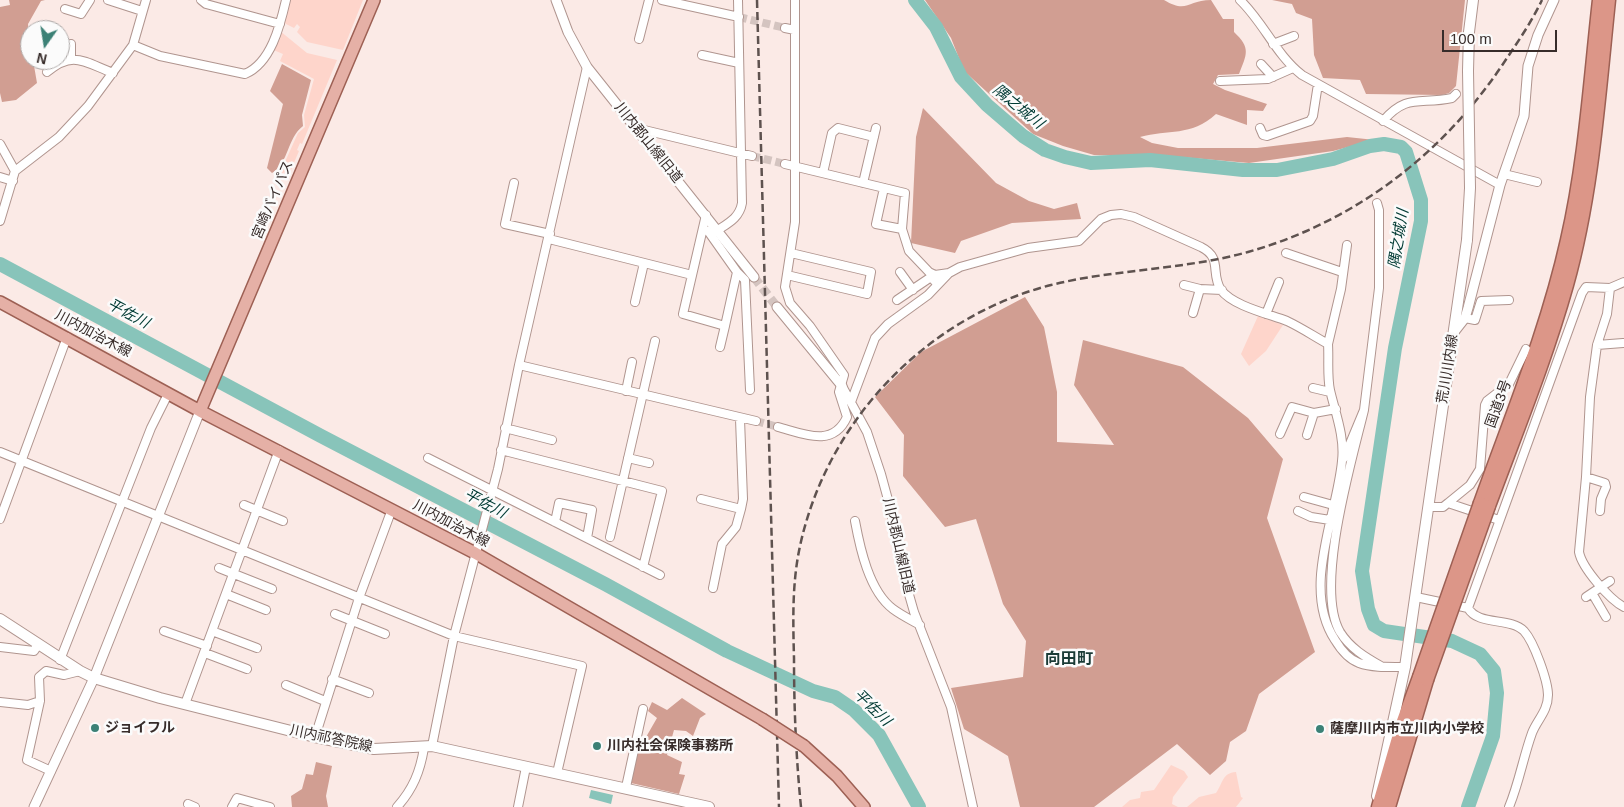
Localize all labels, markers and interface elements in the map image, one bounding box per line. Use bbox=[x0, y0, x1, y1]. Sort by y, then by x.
north arrow bbox=[20, 20, 70, 70]
scale bar bbox=[1444, 20, 1559, 52]
text: 100 m bbox=[1450, 30, 1492, 47]
text: N bbox=[35, 50, 49, 68]
water label: 隅之城川 bbox=[989, 81, 1047, 133]
street label: 川内郡山線旧道 bbox=[611, 100, 685, 186]
street label: 宮崎バイパス bbox=[249, 158, 297, 242]
water label: 隅之城川 bbox=[1385, 208, 1413, 270]
water label: 平佐川 bbox=[104, 295, 152, 333]
street label: 川内加治木線 bbox=[52, 307, 134, 361]
street label: 荒川川内線 bbox=[1434, 333, 1462, 405]
street label: 国道3号 bbox=[1483, 378, 1515, 430]
water label: 平佐川 bbox=[461, 485, 509, 523]
street label: 川内郡山線旧道 bbox=[879, 496, 917, 596]
street label: 川内加治木線 bbox=[410, 497, 492, 551]
district label: 向田町 bbox=[1045, 650, 1093, 670]
water label: 平佐川 bbox=[850, 686, 894, 730]
place label: ジョイフル bbox=[105, 720, 175, 736]
place label: 薩摩川内市立川内小学校 bbox=[1330, 721, 1484, 737]
marker: ジョイフル bbox=[89, 722, 101, 734]
street label: 川内祁答院線 bbox=[288, 722, 374, 756]
marker: 薩摩川内市立川内小学校 bbox=[1314, 723, 1326, 735]
place label: 川内社会保険事務所 bbox=[607, 738, 733, 754]
marker: 川内社会保険事務所 bbox=[591, 740, 603, 752]

